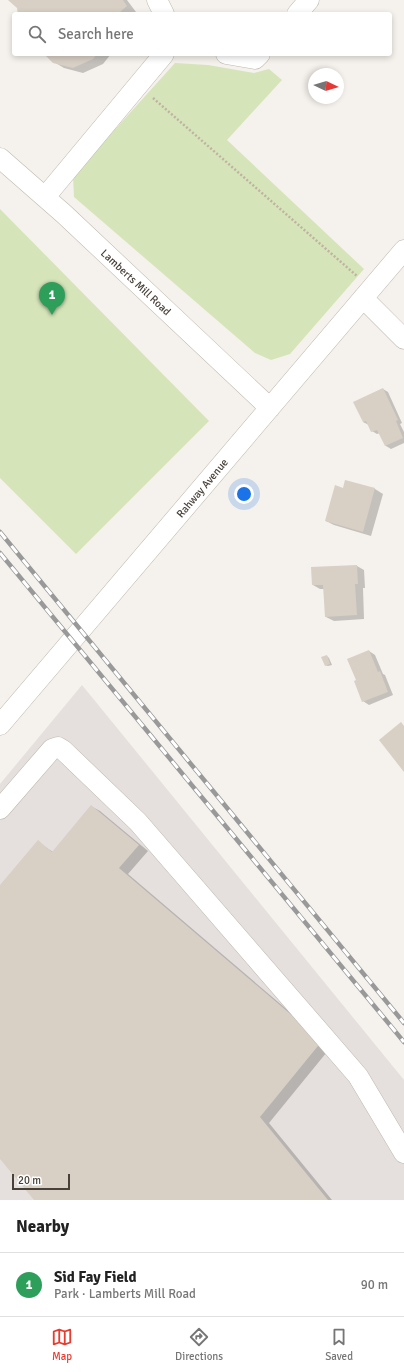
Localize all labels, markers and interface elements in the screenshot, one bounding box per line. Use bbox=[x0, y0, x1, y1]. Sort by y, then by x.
search box bbox=[12, 12, 392, 56]
icon: search bbox=[26, 23, 48, 45]
text: Search here bbox=[58, 25, 134, 43]
north arrow bbox=[308, 68, 344, 104]
street label: Lamberts Mill Road bbox=[98, 247, 173, 318]
pin: 1 bbox=[39, 282, 65, 315]
street label: Rahway Avenue bbox=[174, 456, 231, 521]
your location bbox=[234, 484, 254, 504]
scale bar bbox=[12, 1172, 70, 1191]
text: 20 m bbox=[18, 1174, 41, 1187]
text: Nearby bbox=[16, 1216, 69, 1237]
text: Sid Fay Field bbox=[54, 1268, 137, 1286]
text: 1 bbox=[25, 1277, 33, 1293]
text: 90 m bbox=[361, 1277, 388, 1293]
text: Park · Lamberts Mill Road bbox=[54, 1286, 196, 1302]
tab: Map bbox=[51, 1326, 73, 1363]
tab: Directions bbox=[175, 1326, 223, 1363]
tab: Saved bbox=[325, 1326, 353, 1363]

